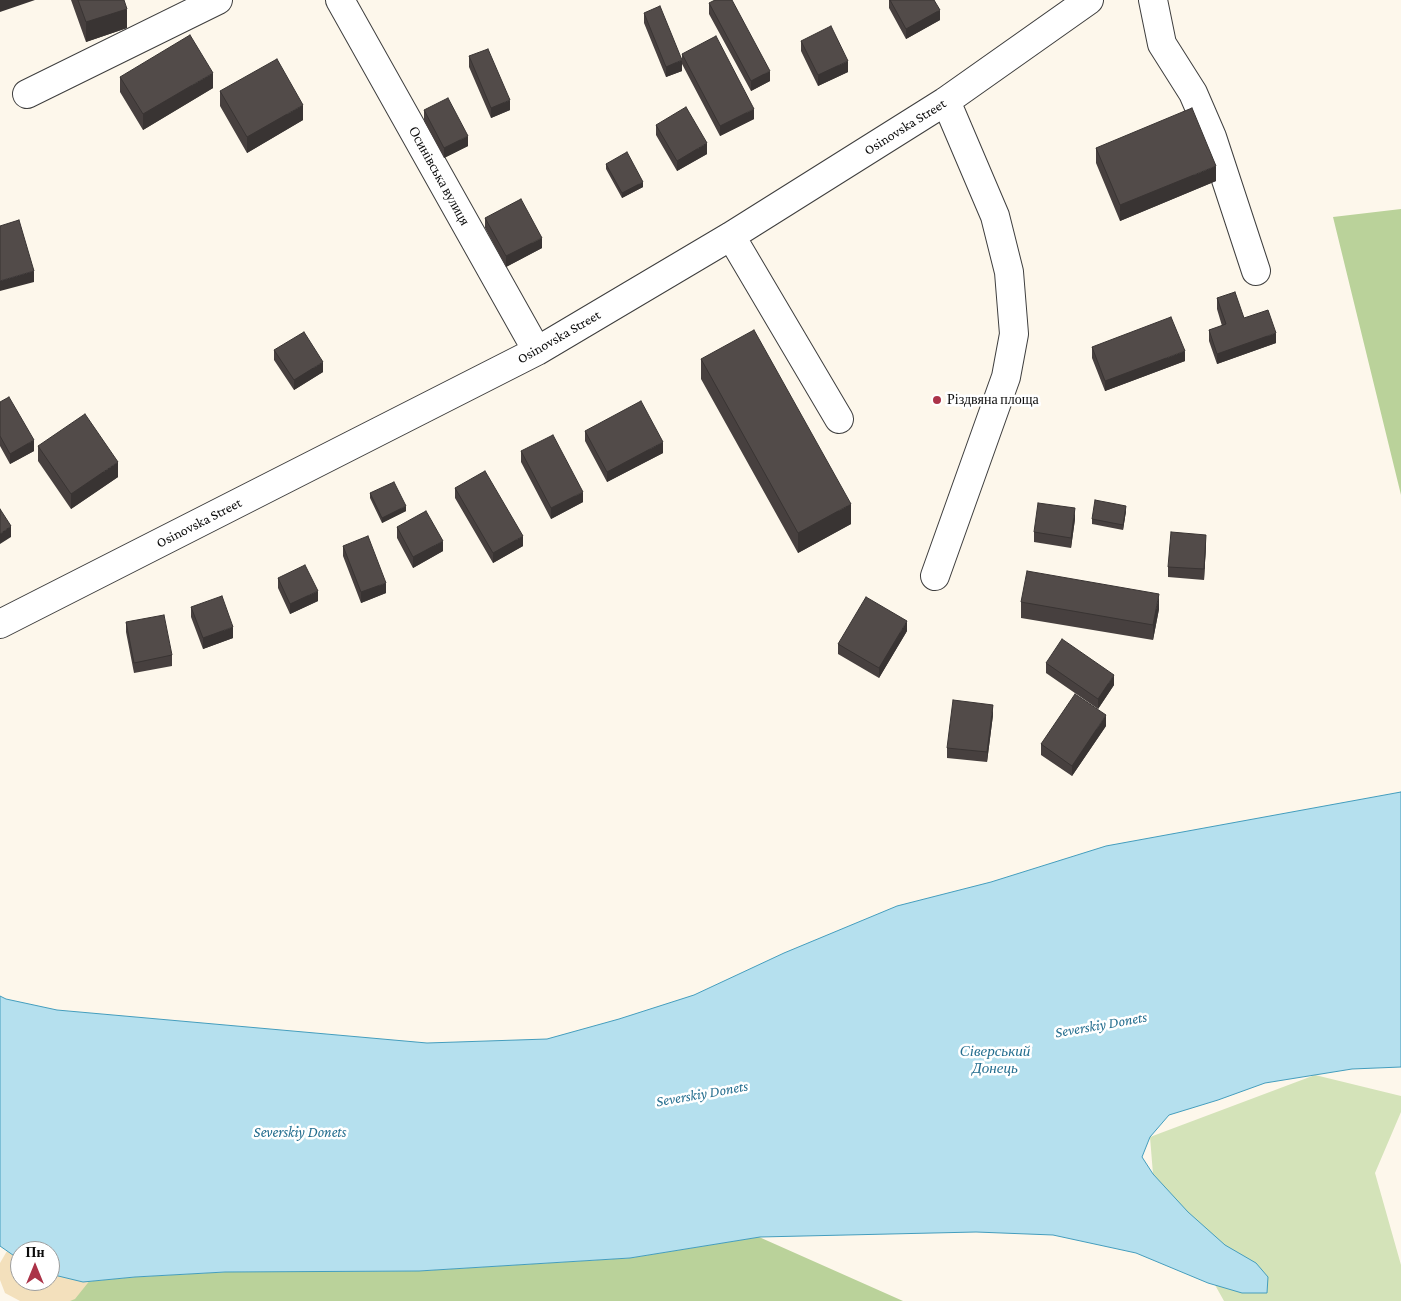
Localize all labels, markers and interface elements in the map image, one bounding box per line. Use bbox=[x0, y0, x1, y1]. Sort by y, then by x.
street label: Osinovska Street bbox=[861, 95, 949, 159]
street label: Осинівська вулиця bbox=[405, 124, 473, 228]
street label: Osinovska Street bbox=[514, 306, 604, 368]
place label: Різдвяна площа bbox=[947, 392, 1039, 408]
marker: Різдвяна площа bbox=[931, 394, 943, 406]
street label: Osinovska Street bbox=[154, 494, 244, 552]
water label: Severskiy Donets bbox=[1054, 1008, 1148, 1042]
water label: Сіверський Донець bbox=[960, 1042, 1030, 1077]
water label: Severskiy Donets bbox=[655, 1077, 749, 1111]
water label: Severskiy Donets bbox=[254, 1123, 346, 1141]
north arrow bbox=[10, 1241, 60, 1291]
text: Пн bbox=[26, 1244, 44, 1260]

